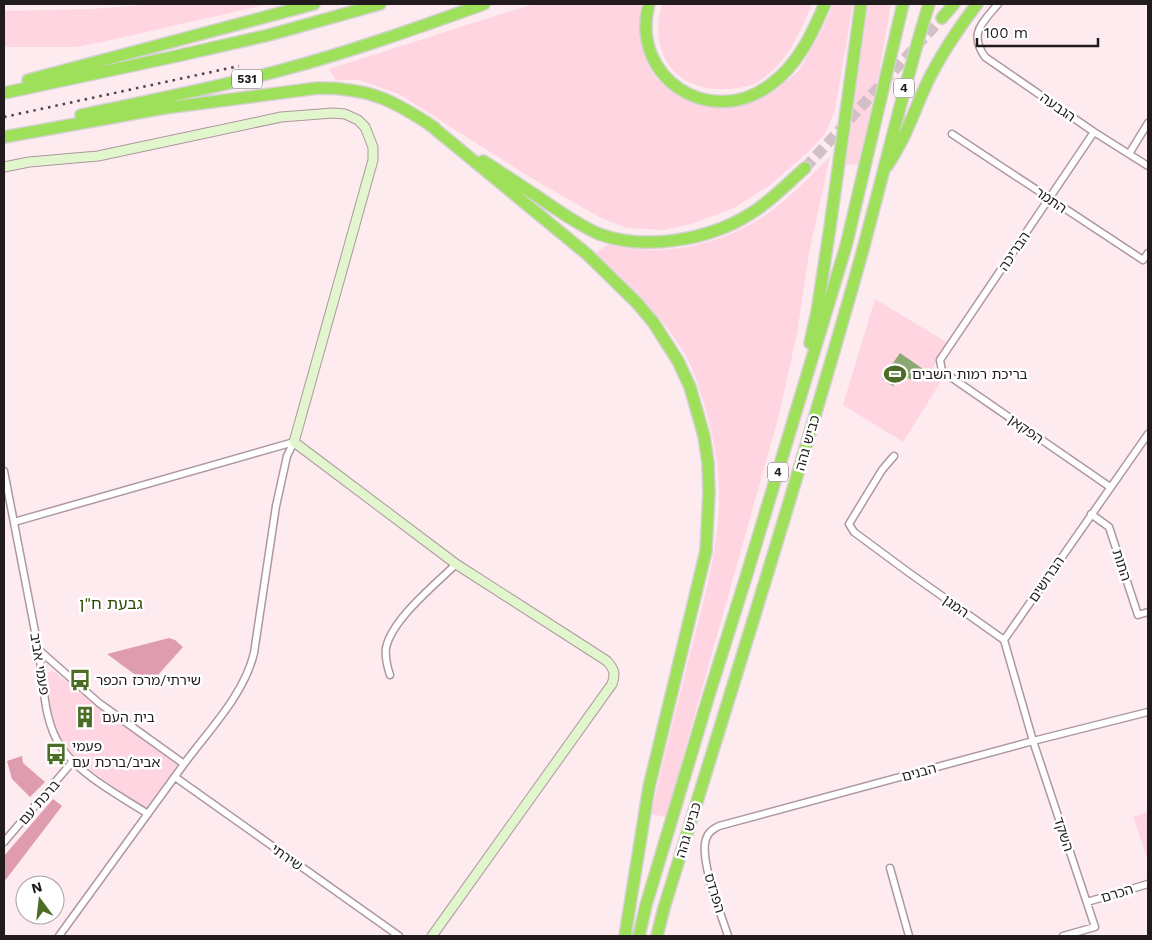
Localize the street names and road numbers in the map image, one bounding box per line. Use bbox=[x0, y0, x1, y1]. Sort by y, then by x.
road number: 531 bbox=[232, 70, 262, 88]
road number: 4 bbox=[894, 78, 914, 98]
street label: הגבעה bbox=[1037, 89, 1079, 125]
street label: התמר bbox=[1032, 184, 1070, 216]
street label: הבריכה bbox=[995, 228, 1033, 274]
street label: הפקאן bbox=[1005, 411, 1047, 447]
street label: כביש גהה bbox=[791, 413, 823, 473]
road number: 4 bbox=[768, 462, 788, 482]
street label: התות bbox=[1109, 547, 1135, 583]
street label: הברושים bbox=[1025, 553, 1067, 605]
street label: המגן bbox=[940, 591, 972, 621]
street label: פעמי אביב bbox=[27, 632, 53, 696]
street label: הבנים bbox=[900, 760, 938, 784]
street label: ברכת עם bbox=[15, 776, 63, 828]
street label: כביש גהה bbox=[672, 800, 704, 860]
street label: השקד bbox=[1051, 815, 1077, 853]
street label: שירתי bbox=[268, 841, 306, 873]
street label: הפרדס bbox=[701, 871, 729, 915]
street label: הכרם bbox=[1099, 881, 1135, 905]

